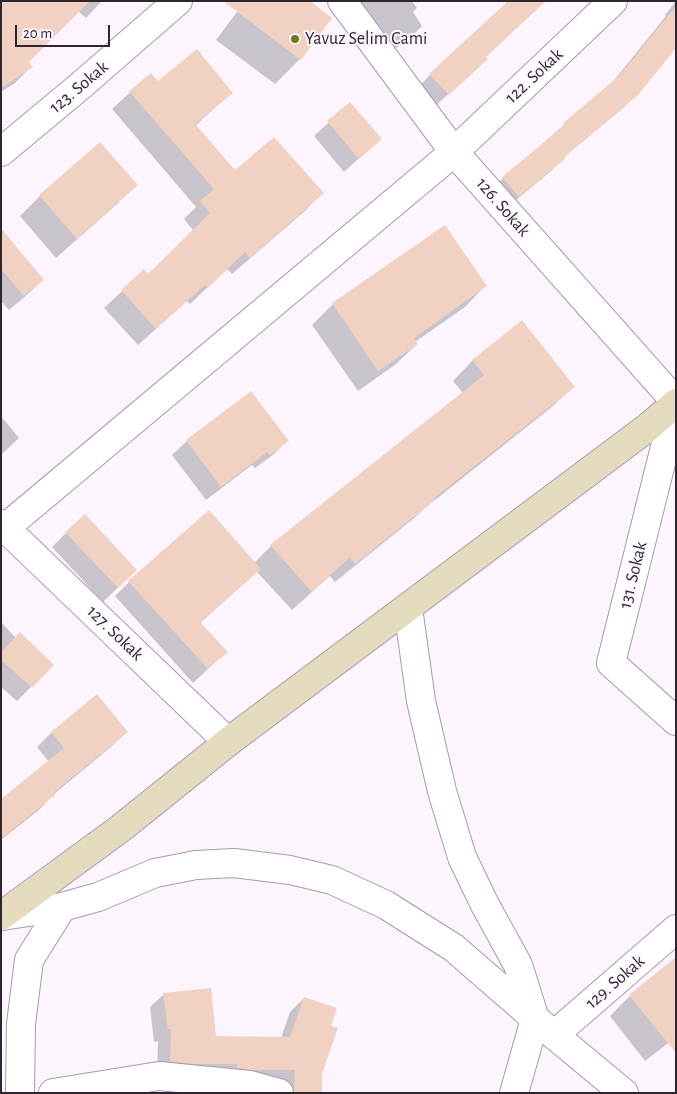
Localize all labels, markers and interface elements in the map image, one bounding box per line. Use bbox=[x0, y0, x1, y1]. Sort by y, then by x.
scale bar bbox=[18, 15, 112, 47]
text: 20 m bbox=[23, 26, 52, 41]
place label: Yavuz Selim Cami bbox=[305, 28, 427, 50]
marker: Yavuz Selim Cami bbox=[289, 33, 301, 45]
street label: 122. Sokak bbox=[501, 44, 567, 108]
street label: 123. Sokak bbox=[45, 56, 113, 118]
street label: 126. Sokak bbox=[471, 173, 535, 241]
street label: 131. Sokak bbox=[614, 539, 652, 611]
street label: 127. Sokak bbox=[82, 601, 148, 665]
street label: 129. Sokak bbox=[581, 950, 649, 1014]

